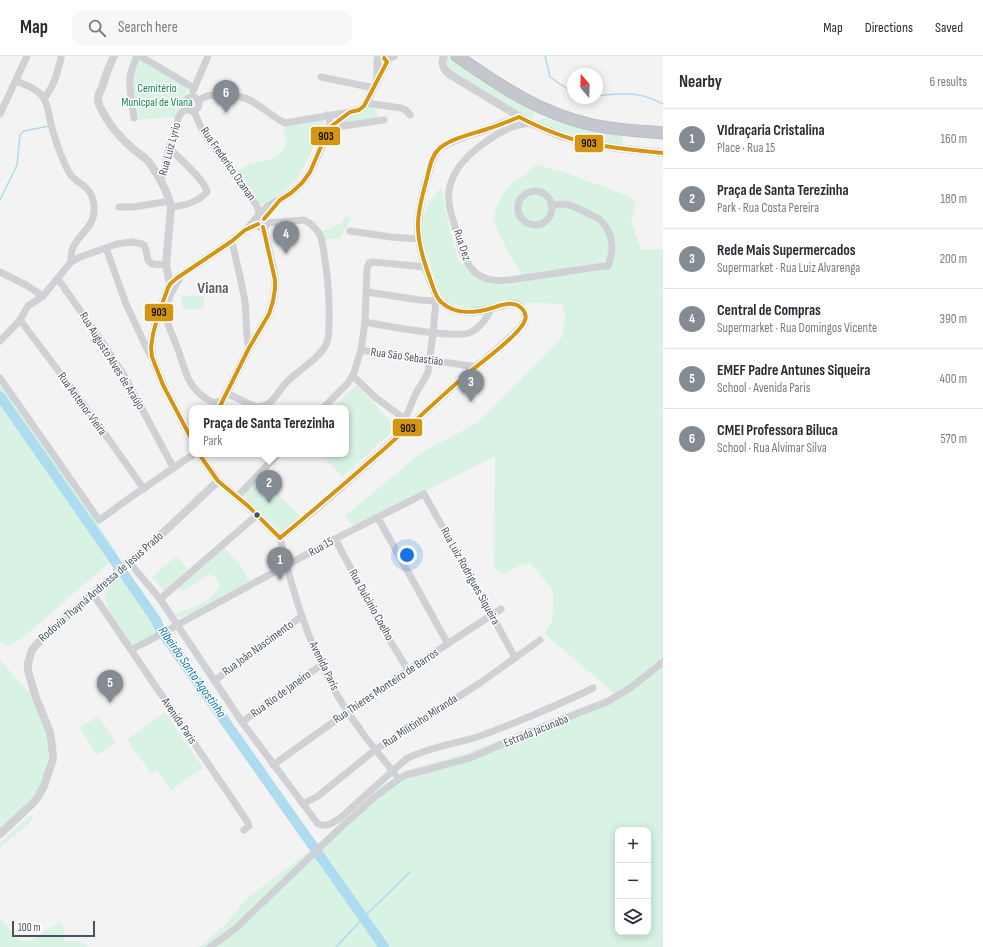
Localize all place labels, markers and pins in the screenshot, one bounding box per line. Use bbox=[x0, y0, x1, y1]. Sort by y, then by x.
pin: 6 bbox=[213, 80, 239, 113]
pin: 4 bbox=[273, 221, 299, 254]
pin: 3 bbox=[458, 369, 484, 402]
pin: 2 bbox=[256, 470, 282, 503]
unlabelled marker bbox=[252, 510, 262, 520]
pin: 1 bbox=[267, 547, 293, 580]
pin: 5 bbox=[97, 670, 123, 703]

